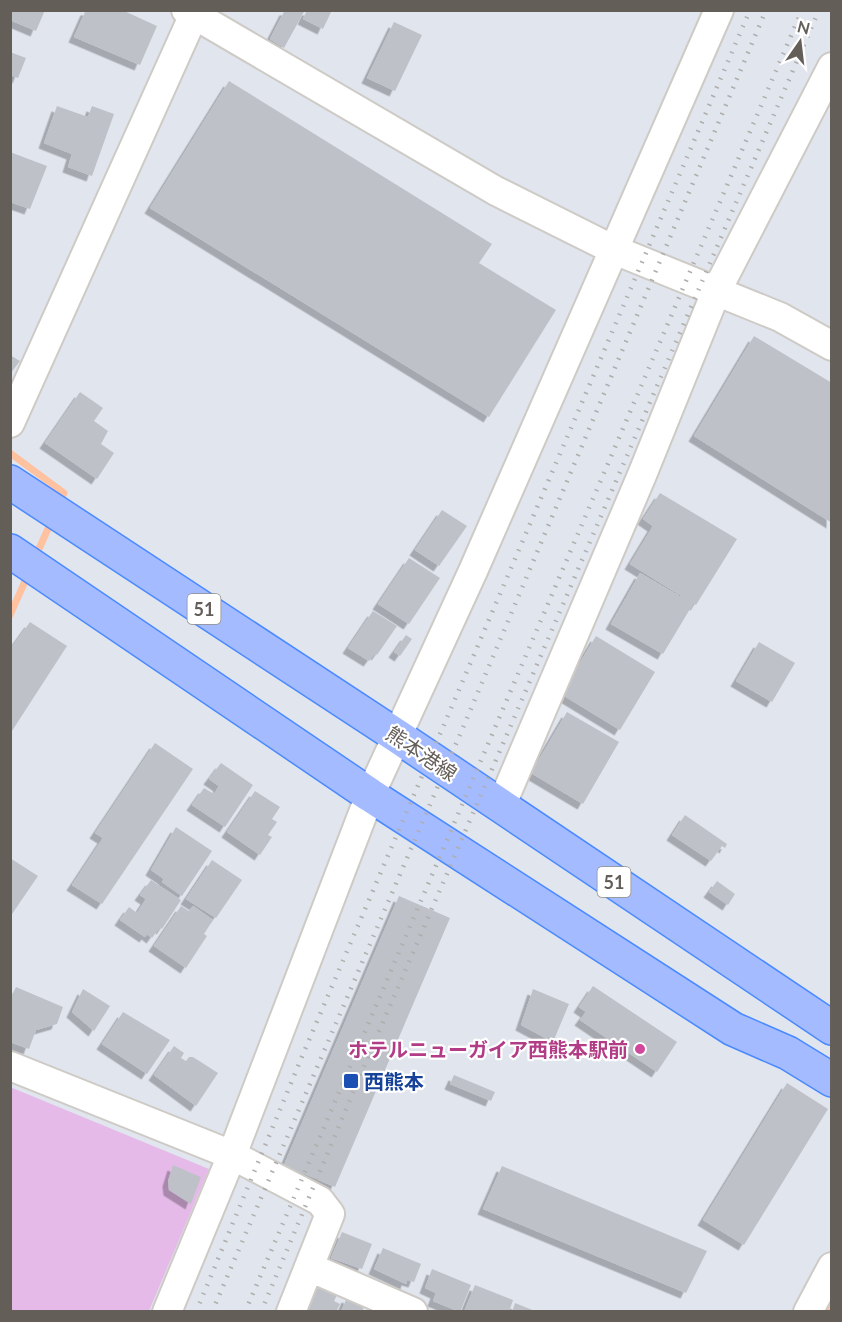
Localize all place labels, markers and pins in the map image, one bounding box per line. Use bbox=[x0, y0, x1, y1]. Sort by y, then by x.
place label: ホテルニューガイア西熊本駅前 bbox=[348, 1037, 628, 1061]
marker: ホテルニューガイア西熊本駅前 bbox=[633, 1042, 647, 1056]
place label: 西熊本 bbox=[364, 1069, 424, 1093]
marker: 西熊本 bbox=[342, 1072, 360, 1090]

